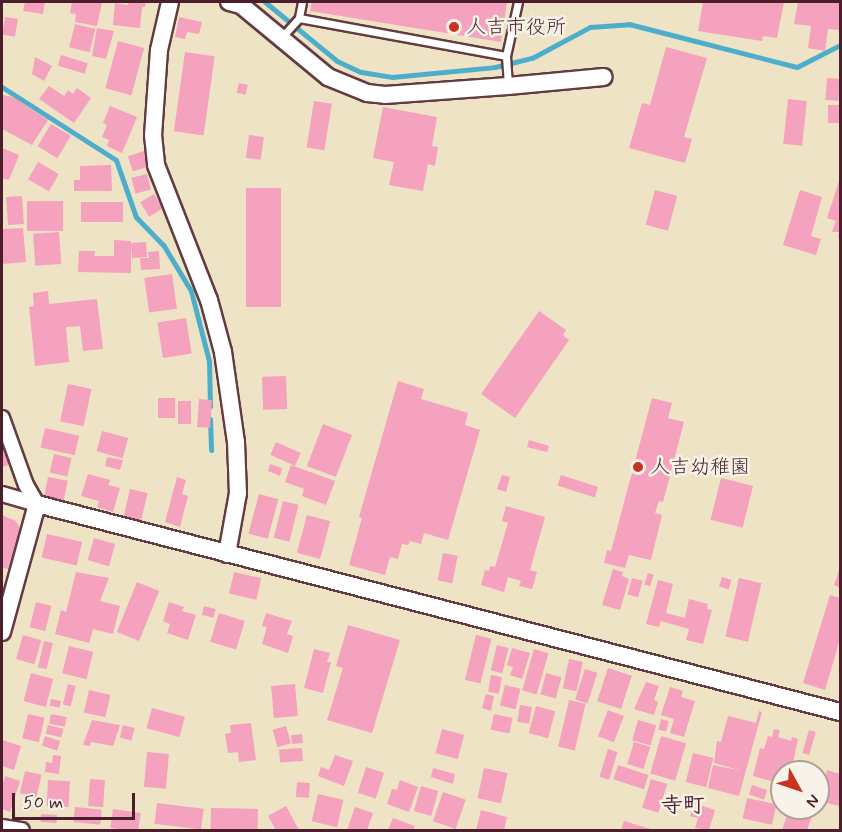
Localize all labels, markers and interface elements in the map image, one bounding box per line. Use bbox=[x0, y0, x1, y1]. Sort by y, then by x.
place label: 人吉市役所 bbox=[466, 15, 566, 39]
marker: 人吉市役所 bbox=[447, 20, 461, 34]
place label: 人吉幼稚園 bbox=[650, 455, 750, 479]
marker: 人吉幼稚園 bbox=[631, 460, 645, 474]
north arrow bbox=[770, 760, 830, 820]
scale bar bbox=[15, 781, 138, 819]
text: N bbox=[801, 790, 824, 811]
text: 50 m bbox=[23, 791, 63, 815]
district label: 寺町 bbox=[661, 794, 705, 820]

